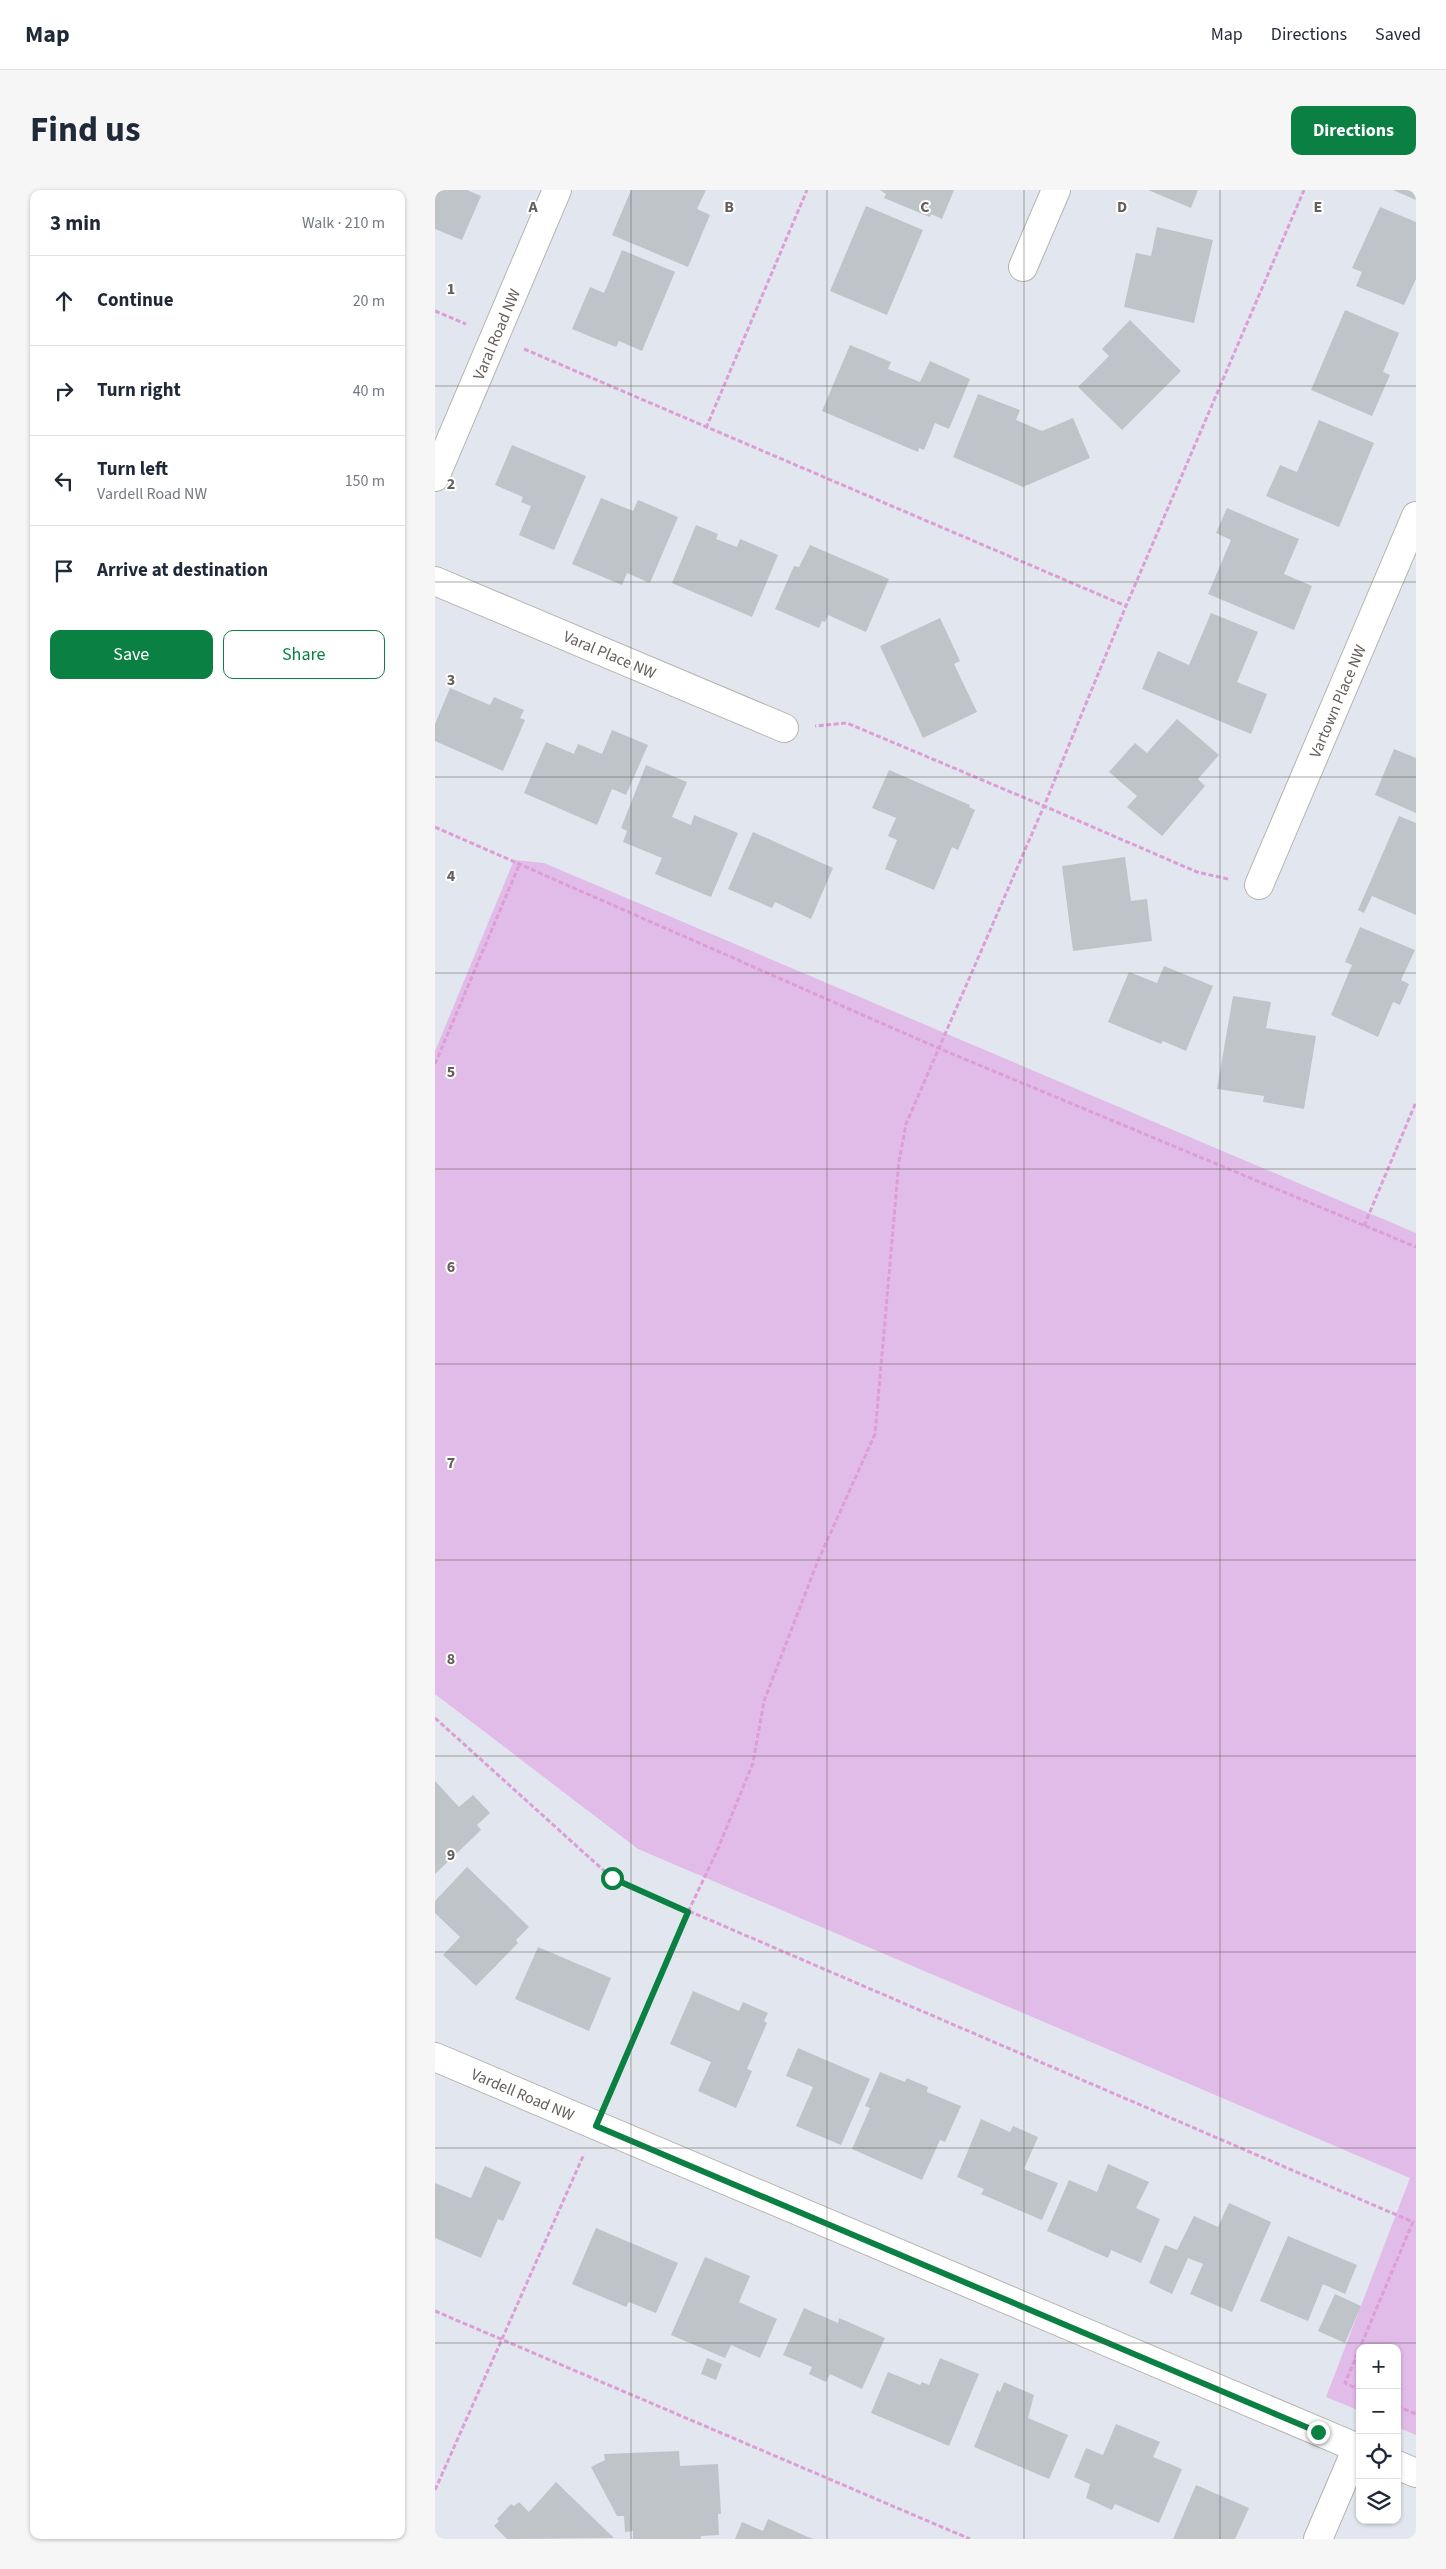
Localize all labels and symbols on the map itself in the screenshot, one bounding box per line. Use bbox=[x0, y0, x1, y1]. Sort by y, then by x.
text: A bbox=[527, 196, 538, 218]
text: B bbox=[724, 196, 734, 218]
text: C bbox=[920, 196, 930, 218]
text: D bbox=[1117, 196, 1127, 218]
text: E bbox=[1314, 196, 1322, 218]
text: 1 bbox=[447, 278, 455, 300]
street label: Varal Road NW bbox=[468, 285, 526, 383]
text: 2 bbox=[447, 473, 455, 495]
street label: Varal Place NW bbox=[560, 626, 660, 684]
street label: Vartown Place NW bbox=[1304, 641, 1372, 761]
text: 3 bbox=[447, 669, 455, 691]
text: 4 bbox=[447, 865, 456, 887]
text: 5 bbox=[447, 1061, 455, 1083]
text: 6 bbox=[447, 1256, 455, 1278]
text: 7 bbox=[447, 1452, 455, 1474]
text: 8 bbox=[447, 1648, 455, 1670]
text: 9 bbox=[447, 1844, 455, 1866]
route start bbox=[601, 1867, 624, 1890]
street label: Vardell Road NW bbox=[468, 2063, 578, 2127]
route end bbox=[1307, 2421, 1330, 2444]

